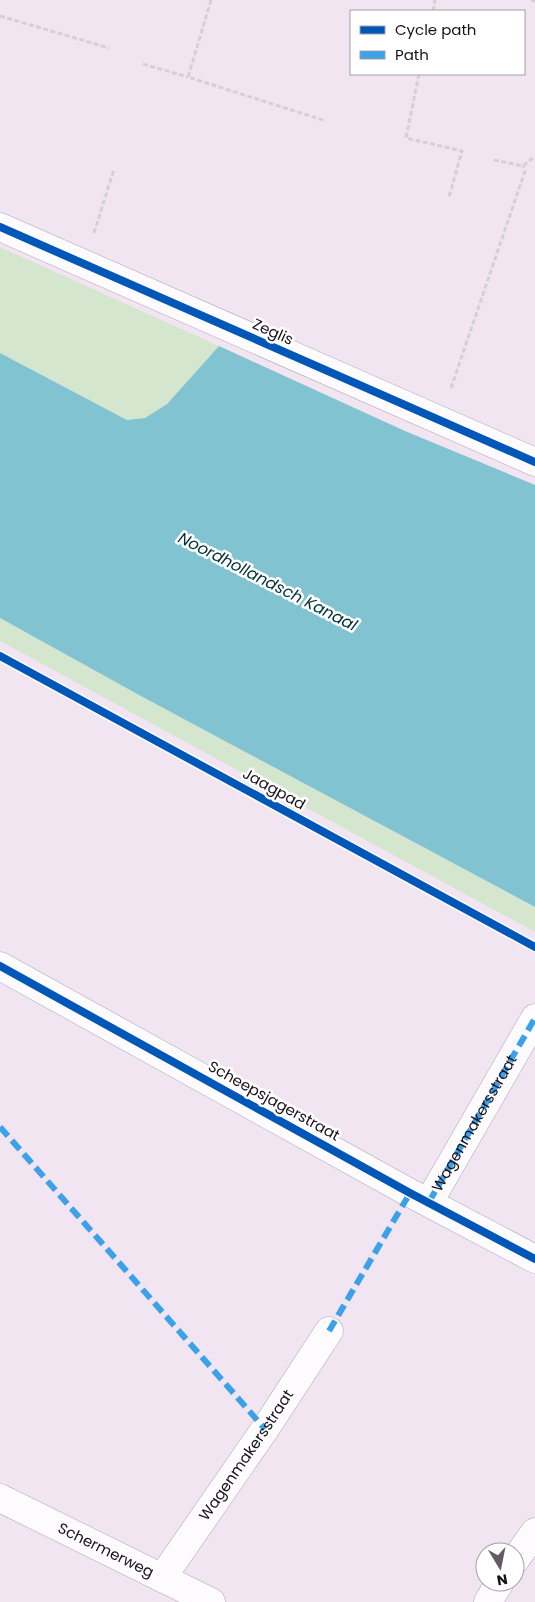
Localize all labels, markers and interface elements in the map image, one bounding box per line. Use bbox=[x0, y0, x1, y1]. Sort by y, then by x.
legend bbox=[350, 10, 525, 75]
text: Cycle path bbox=[395, 19, 476, 40]
text: Path bbox=[395, 44, 429, 65]
street label: Zeglis bbox=[249, 313, 297, 350]
water label: Noordhollandsch Kanaal bbox=[174, 526, 361, 637]
street label: Jaagpad bbox=[239, 763, 309, 814]
street label: Wagenmakersstraat bbox=[426, 1051, 522, 1195]
street label: Scheepsjagerstraat bbox=[205, 1056, 344, 1146]
street label: Wagenmakersstraat bbox=[194, 1385, 298, 1525]
street label: Schermerweg bbox=[55, 1517, 158, 1582]
north arrow bbox=[475, 1542, 525, 1592]
text: N bbox=[495, 1569, 509, 1591]

